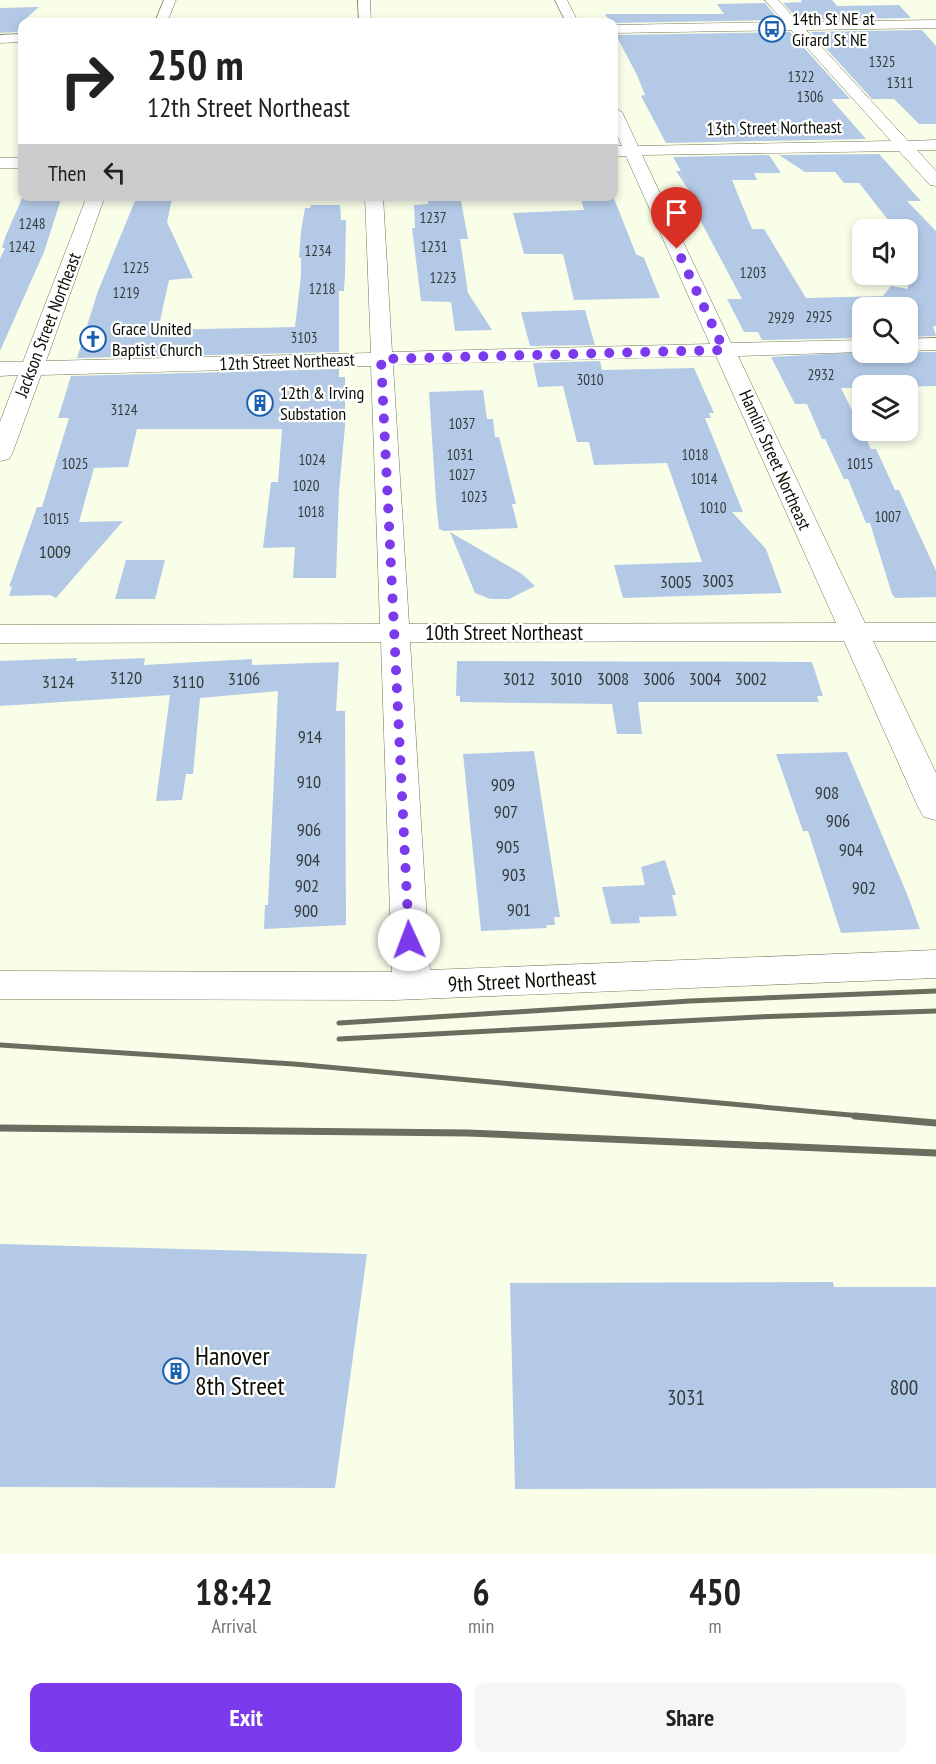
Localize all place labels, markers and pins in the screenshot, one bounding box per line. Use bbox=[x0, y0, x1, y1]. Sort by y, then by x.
place label: 14th St NE at Girard St NE bbox=[792, 7, 875, 51]
bus stop icon: 14th St NE at Girard St NE bbox=[757, 14, 787, 44]
pin bbox=[651, 187, 702, 249]
place label: Grace United Baptist Church bbox=[112, 317, 202, 361]
church icon: Grace United Baptist Church bbox=[78, 324, 108, 354]
place label: 12th & Irving Substation bbox=[280, 381, 364, 425]
building icon: 12th & Irving Substation bbox=[245, 388, 275, 418]
place label: Hanover 8th Street bbox=[195, 1339, 285, 1402]
building icon: Hanover 8th Street bbox=[161, 1356, 191, 1386]

